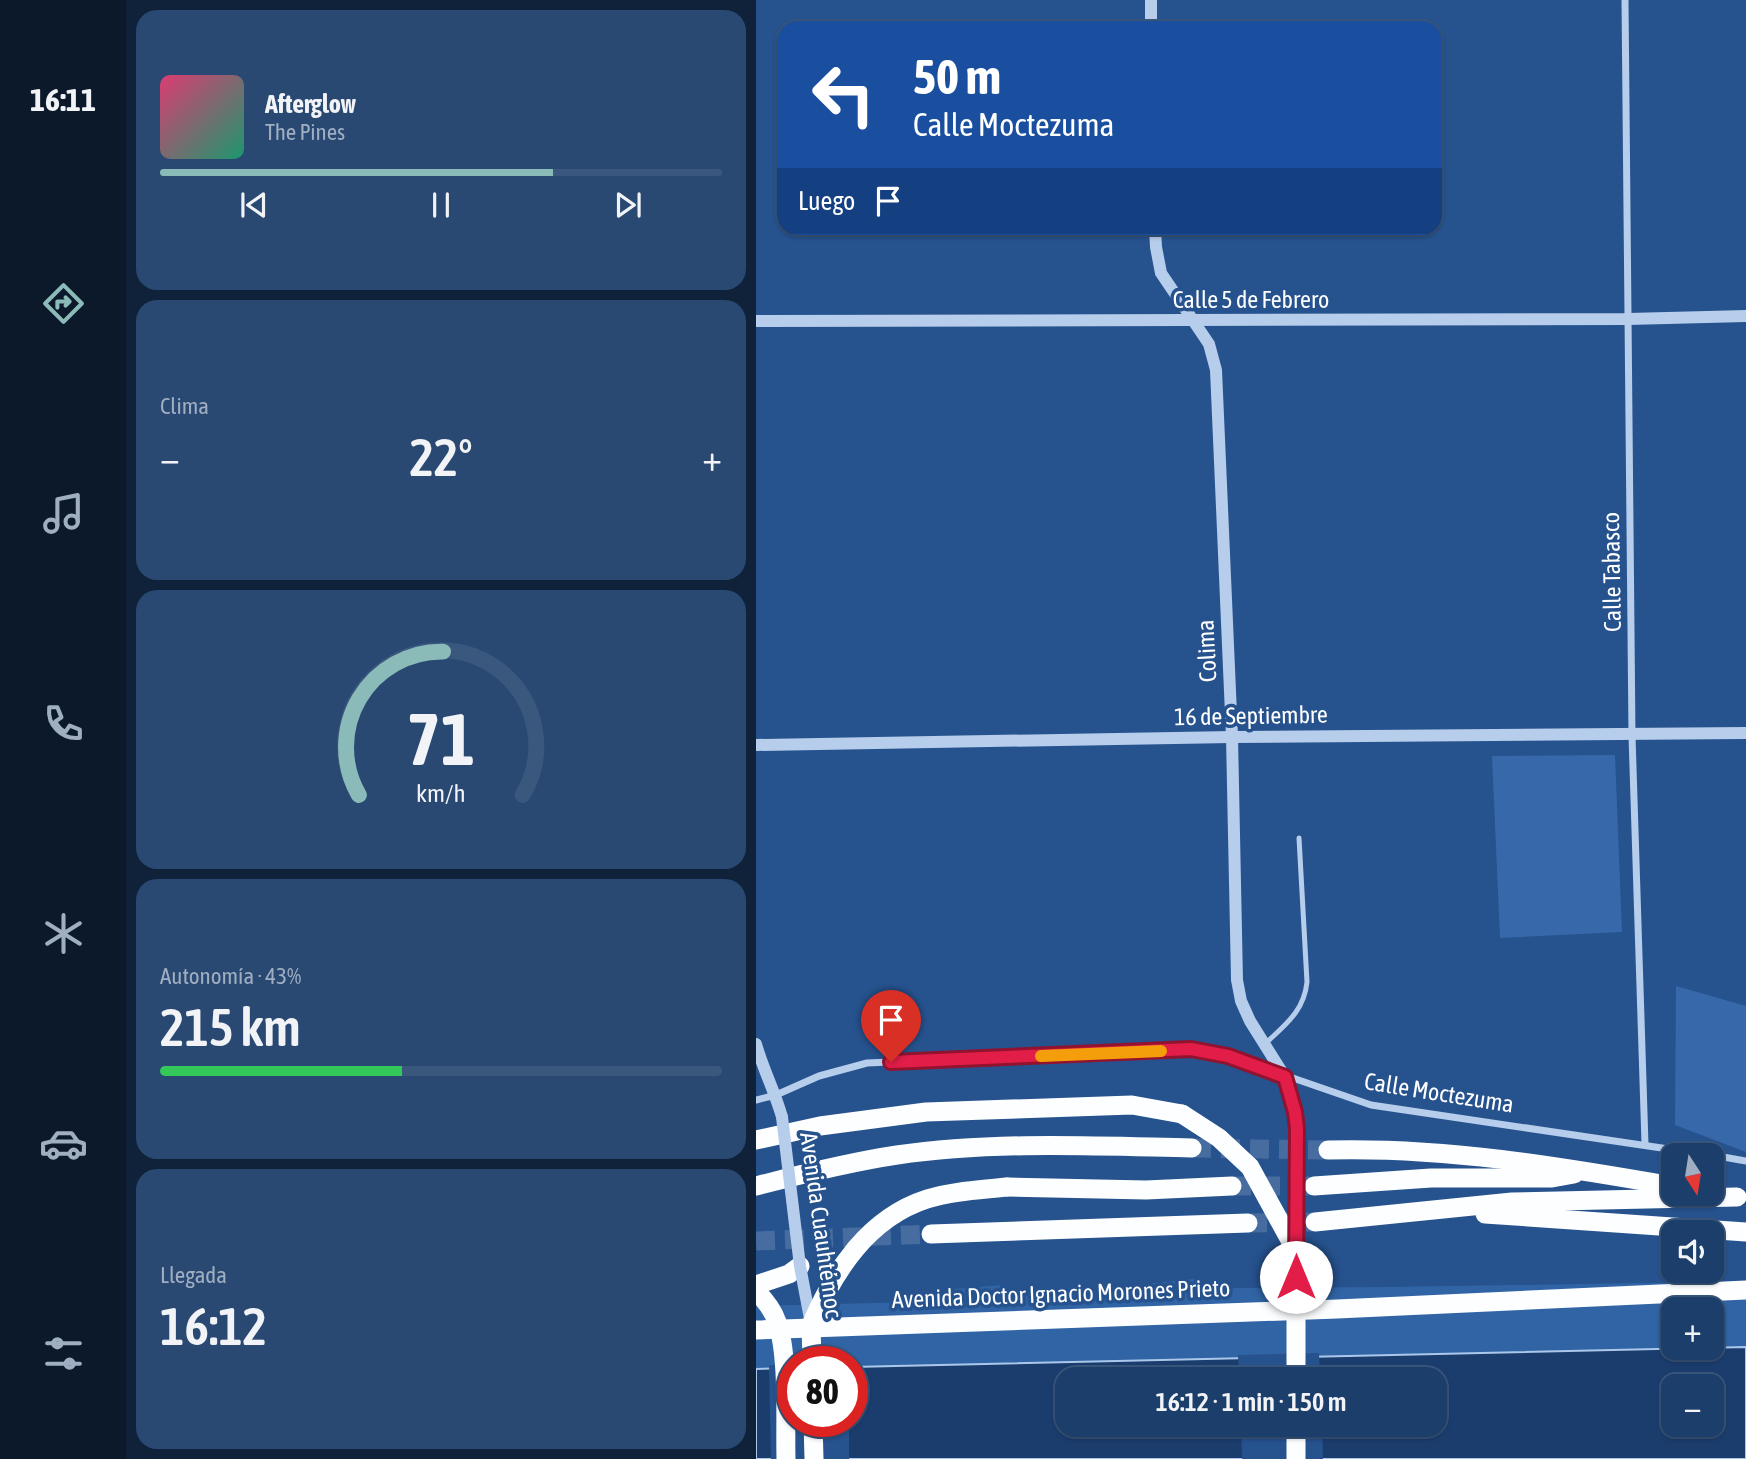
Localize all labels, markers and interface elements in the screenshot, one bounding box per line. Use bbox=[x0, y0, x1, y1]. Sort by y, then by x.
text: 50 m bbox=[913, 48, 1001, 104]
icon: left bbox=[798, 49, 889, 140]
text: 16:11 bbox=[30, 81, 96, 118]
text: Afterglow bbox=[265, 89, 356, 119]
text: Calle Moctezuma bbox=[913, 106, 1114, 143]
text: The Pines bbox=[265, 119, 345, 145]
icon: arrive bbox=[869, 182, 907, 220]
icon: previous bbox=[235, 186, 273, 224]
icon: pause bbox=[422, 186, 460, 224]
icon: next bbox=[609, 186, 647, 224]
text: Luego bbox=[798, 186, 855, 216]
icon: directions bbox=[39, 279, 88, 328]
street label: Calle 5 de Febrero bbox=[1173, 286, 1329, 313]
text: Clima bbox=[160, 393, 209, 419]
text: 22° bbox=[409, 427, 473, 487]
text: − bbox=[160, 436, 180, 479]
text: + bbox=[702, 436, 722, 479]
icon: music bbox=[39, 489, 88, 538]
street label: Calle Tabasco bbox=[1597, 512, 1626, 632]
street label: Colima bbox=[1191, 619, 1222, 683]
text: 71 bbox=[407, 698, 475, 781]
icon: phone bbox=[39, 699, 88, 748]
street label: 16 de Septiembre bbox=[1174, 701, 1328, 730]
text: km/h bbox=[416, 779, 466, 807]
icon: climate bbox=[39, 909, 88, 958]
text: Autonomía · 43% bbox=[160, 963, 301, 989]
pin bbox=[861, 990, 921, 1062]
text: 215 km bbox=[160, 997, 301, 1057]
icon: arrive bbox=[872, 1001, 910, 1039]
street label: Calle Moctezuma bbox=[1362, 1067, 1516, 1118]
icon: car bbox=[39, 1119, 88, 1168]
street label: Avenida Cuauhtémoc bbox=[795, 1130, 848, 1320]
north arrow bbox=[1661, 1143, 1724, 1206]
map controls bbox=[1661, 1143, 1724, 1437]
button: sound bbox=[1661, 1220, 1724, 1283]
position arrow bbox=[1259, 1240, 1333, 1314]
text: Llegada bbox=[160, 1262, 227, 1288]
street label: Avenida Doctor Ignacio Morones Prieto bbox=[891, 1274, 1231, 1313]
text: 16:12 bbox=[160, 1296, 267, 1356]
button: + bbox=[1661, 1297, 1724, 1360]
icon: filters bbox=[39, 1329, 88, 1378]
speed limit sign: 80 bbox=[777, 1346, 868, 1437]
button: − bbox=[1661, 1374, 1724, 1437]
text: 16:12 · 1 min · 150 m bbox=[1156, 1387, 1346, 1417]

